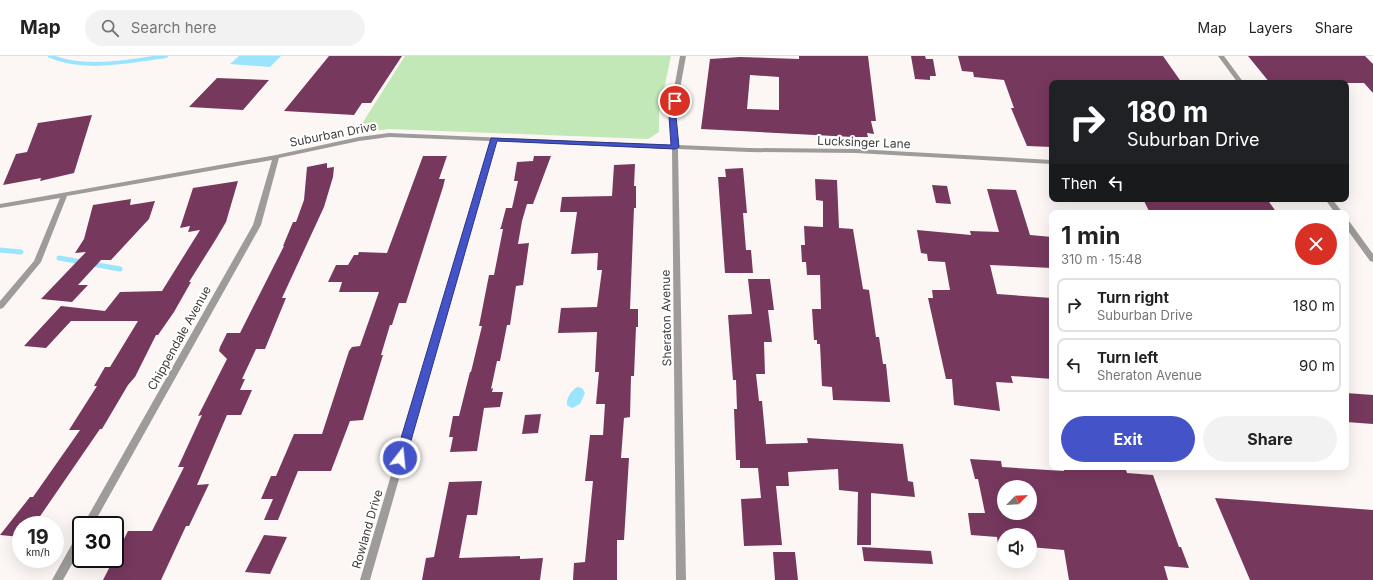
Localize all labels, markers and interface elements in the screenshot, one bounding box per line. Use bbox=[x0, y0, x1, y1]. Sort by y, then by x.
search box bbox=[85, 10, 365, 46]
text: Map bbox=[20, 16, 61, 39]
icon: search bbox=[99, 17, 121, 39]
text: Search here bbox=[131, 18, 216, 37]
text: Map bbox=[1198, 19, 1227, 36]
text: Layers bbox=[1249, 19, 1293, 36]
text: Share bbox=[1315, 19, 1353, 36]
pin bbox=[658, 84, 692, 118]
icon: arrive bbox=[664, 90, 686, 112]
text: 180 m bbox=[1127, 95, 1208, 129]
icon: right bbox=[1061, 96, 1113, 148]
street label: Suburban Drive bbox=[288, 118, 378, 150]
text: Suburban Drive bbox=[1127, 129, 1260, 150]
street label: Lucksinger Lane bbox=[817, 133, 911, 151]
icon: left bbox=[1105, 172, 1127, 194]
text: Then bbox=[1061, 174, 1097, 193]
text: 1 min bbox=[1061, 221, 1120, 250]
button: close bbox=[1295, 223, 1337, 265]
text: 310 m · 15:48 bbox=[1061, 251, 1142, 267]
street label: Sheraton Avenue bbox=[658, 270, 674, 366]
street label: Chippendale Avenue bbox=[144, 283, 214, 393]
text: Turn right bbox=[1097, 288, 1169, 307]
icon: right bbox=[1063, 294, 1085, 316]
text: 180 m bbox=[1293, 296, 1335, 315]
text: Suburban Drive bbox=[1097, 307, 1193, 323]
text: Turn left bbox=[1097, 348, 1158, 367]
icon: left bbox=[1063, 354, 1085, 376]
text: 90 m bbox=[1299, 356, 1335, 375]
text: Sheraton Avenue bbox=[1097, 367, 1202, 383]
button: Exit bbox=[1061, 416, 1195, 462]
button: Share bbox=[1203, 416, 1337, 462]
position arrow bbox=[379, 437, 421, 479]
north arrow bbox=[997, 480, 1037, 520]
map controls bbox=[997, 480, 1037, 568]
street label: Rowland Drive bbox=[349, 488, 385, 570]
speed limit sign: 30 bbox=[72, 516, 124, 568]
text: 19 bbox=[27, 525, 49, 549]
button: sound bbox=[997, 528, 1037, 568]
text: km/h bbox=[26, 546, 50, 558]

